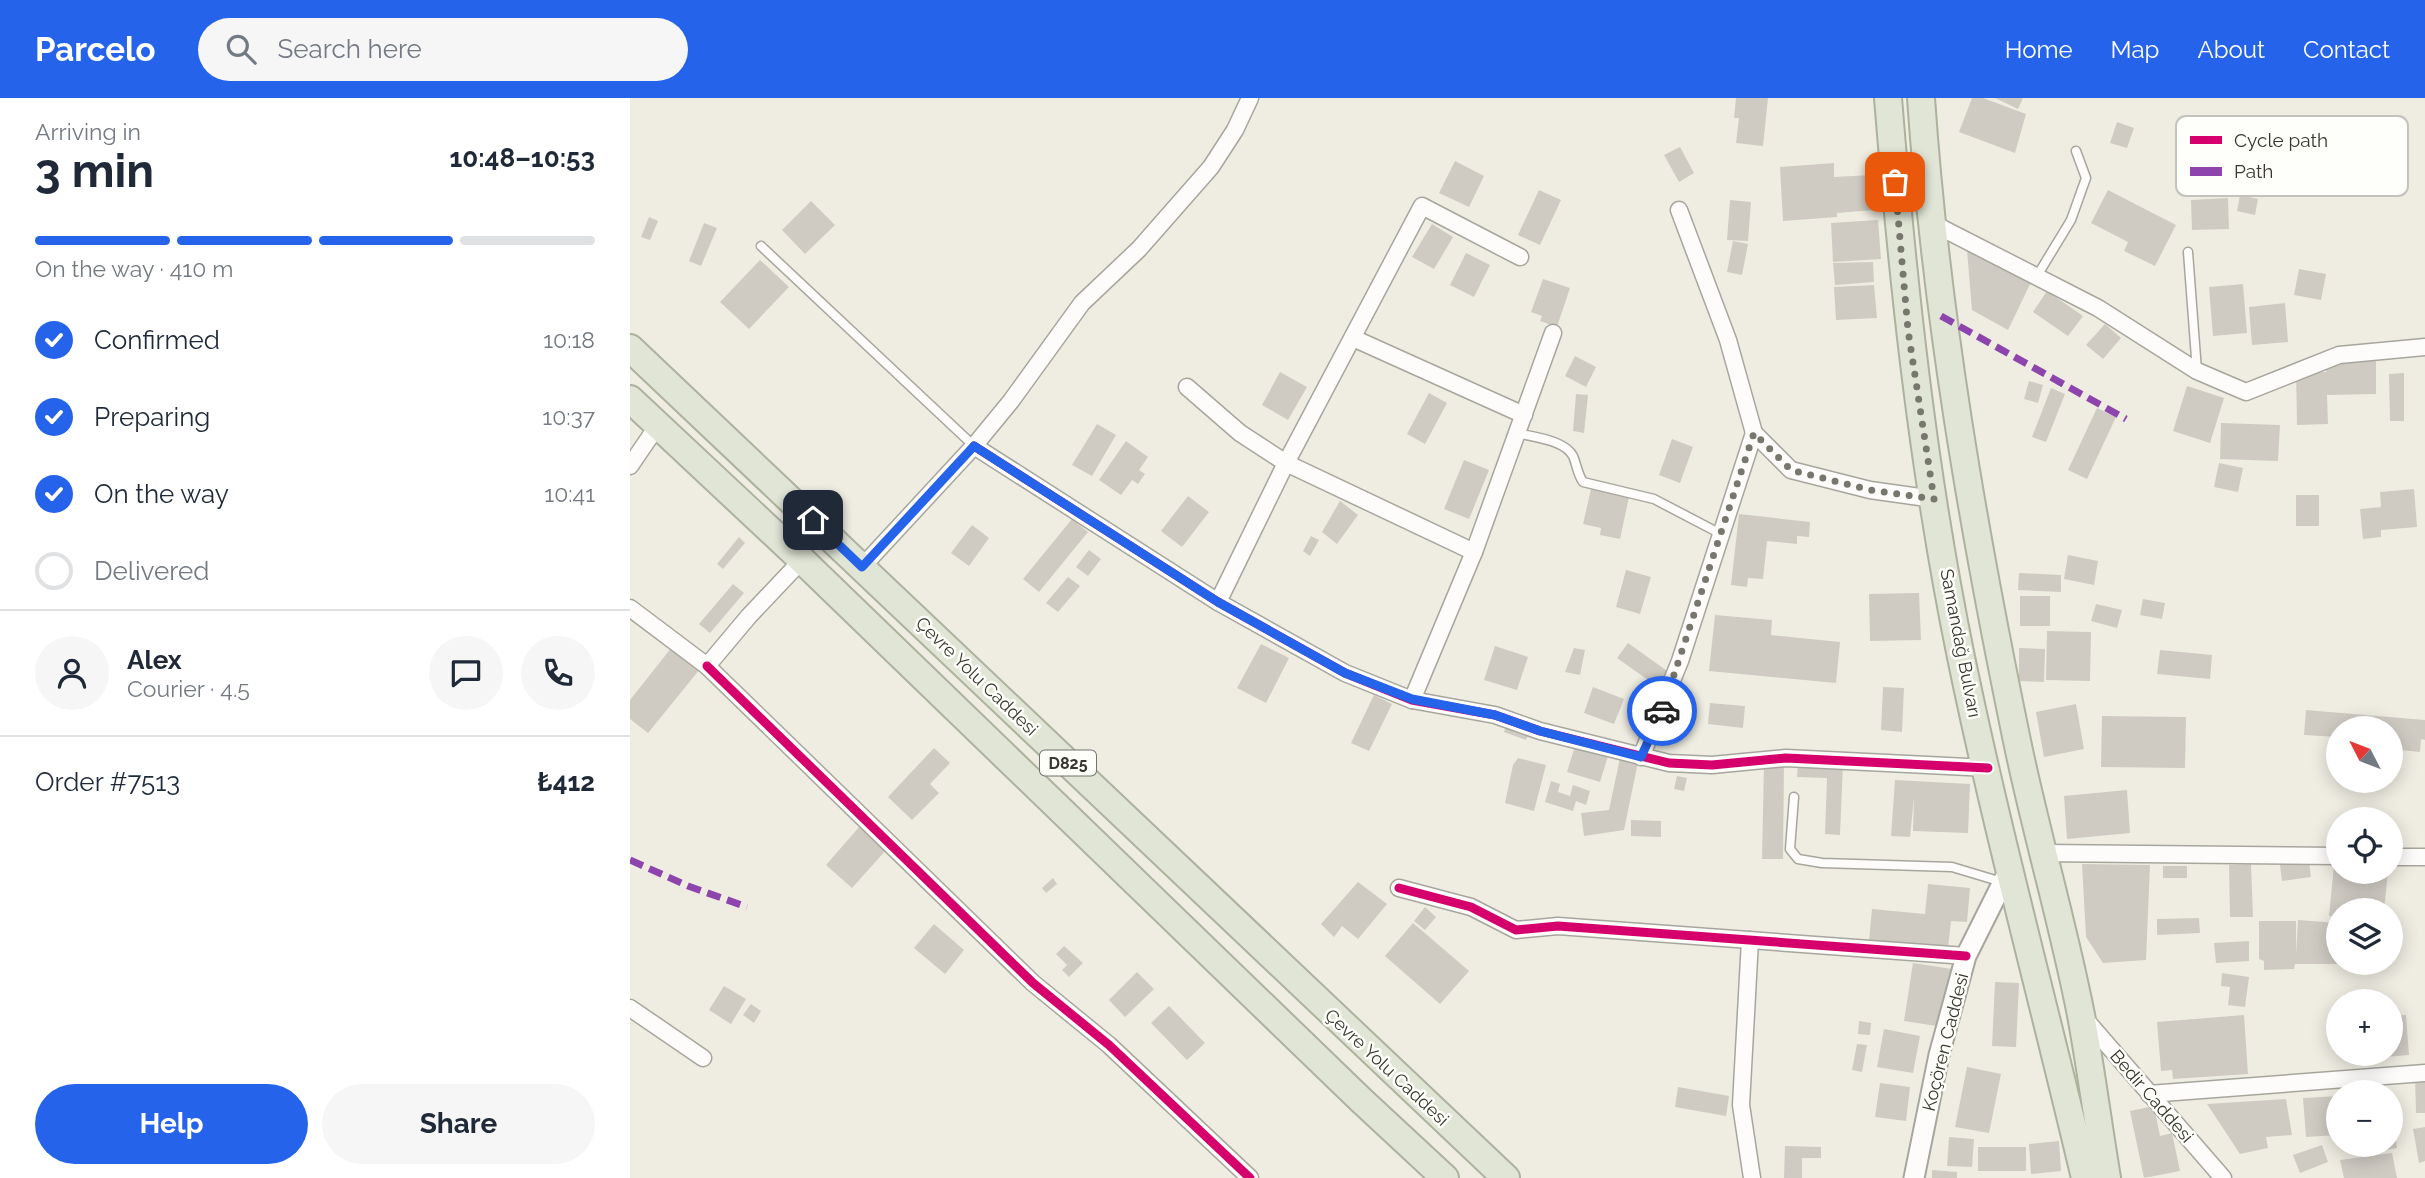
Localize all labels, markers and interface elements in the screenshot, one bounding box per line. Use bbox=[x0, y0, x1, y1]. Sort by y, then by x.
search box bbox=[198, 18, 688, 81]
text: Parcelo bbox=[35, 30, 156, 69]
icon: search bbox=[222, 30, 260, 68]
text: Search here bbox=[278, 34, 422, 64]
text: Home bbox=[2005, 35, 2073, 64]
text: Map bbox=[2111, 35, 2159, 64]
text: About bbox=[2197, 35, 2265, 64]
text: Contact bbox=[2303, 35, 2390, 64]
legend bbox=[2176, 116, 2408, 196]
text: Arriving in bbox=[35, 118, 141, 145]
text: Cycle path bbox=[2234, 129, 2328, 151]
text: 10:48–10:53 bbox=[449, 143, 595, 173]
text: 3 min bbox=[35, 144, 154, 198]
pin bbox=[1865, 152, 1925, 212]
text: Path bbox=[2234, 160, 2273, 182]
icon: bag bbox=[1876, 163, 1914, 201]
text: On the way · 410 m bbox=[35, 255, 233, 282]
icon: check bbox=[35, 321, 73, 359]
text: Confirmed bbox=[94, 325, 220, 355]
text: 10:18 bbox=[543, 326, 595, 353]
icon: check bbox=[35, 398, 73, 436]
text: Preparing bbox=[94, 402, 210, 432]
text: 10:37 bbox=[542, 403, 595, 430]
icon: check bbox=[35, 475, 73, 513]
text: On the way bbox=[94, 479, 229, 509]
text: 10:41 bbox=[544, 480, 595, 507]
pin bbox=[783, 490, 843, 550]
icon: home bbox=[794, 501, 832, 539]
text: Delivered bbox=[94, 556, 209, 586]
street label: Samandağ Bulvarı bbox=[1936, 567, 1986, 719]
street label: Çevre Yolu Caddesi bbox=[912, 612, 1042, 740]
button: person bbox=[35, 636, 109, 710]
button: chat bbox=[429, 636, 503, 710]
button: phone bbox=[521, 636, 595, 710]
text: Alex bbox=[127, 645, 182, 675]
text: Courier · 4.5 bbox=[127, 675, 250, 702]
courier bbox=[1627, 676, 1697, 746]
icon: car bbox=[1643, 692, 1681, 730]
north arrow bbox=[2326, 716, 2403, 793]
map controls bbox=[2326, 716, 2403, 1157]
road number: D825 bbox=[1040, 750, 1096, 776]
text: Order #7513 bbox=[35, 767, 180, 797]
text: ₺412 bbox=[537, 767, 595, 797]
button: locate bbox=[2326, 807, 2403, 884]
button: layers bbox=[2326, 898, 2403, 975]
street label: Koçören Caddesi bbox=[1918, 971, 1972, 1113]
button: + bbox=[2326, 989, 2403, 1066]
street label: Çevre Yolu Caddesi bbox=[1321, 1004, 1453, 1130]
street label: Bedir Caddesi bbox=[2106, 1045, 2198, 1147]
button: − bbox=[2326, 1080, 2403, 1157]
button: Help bbox=[35, 1084, 308, 1164]
button: Share bbox=[322, 1084, 595, 1164]

